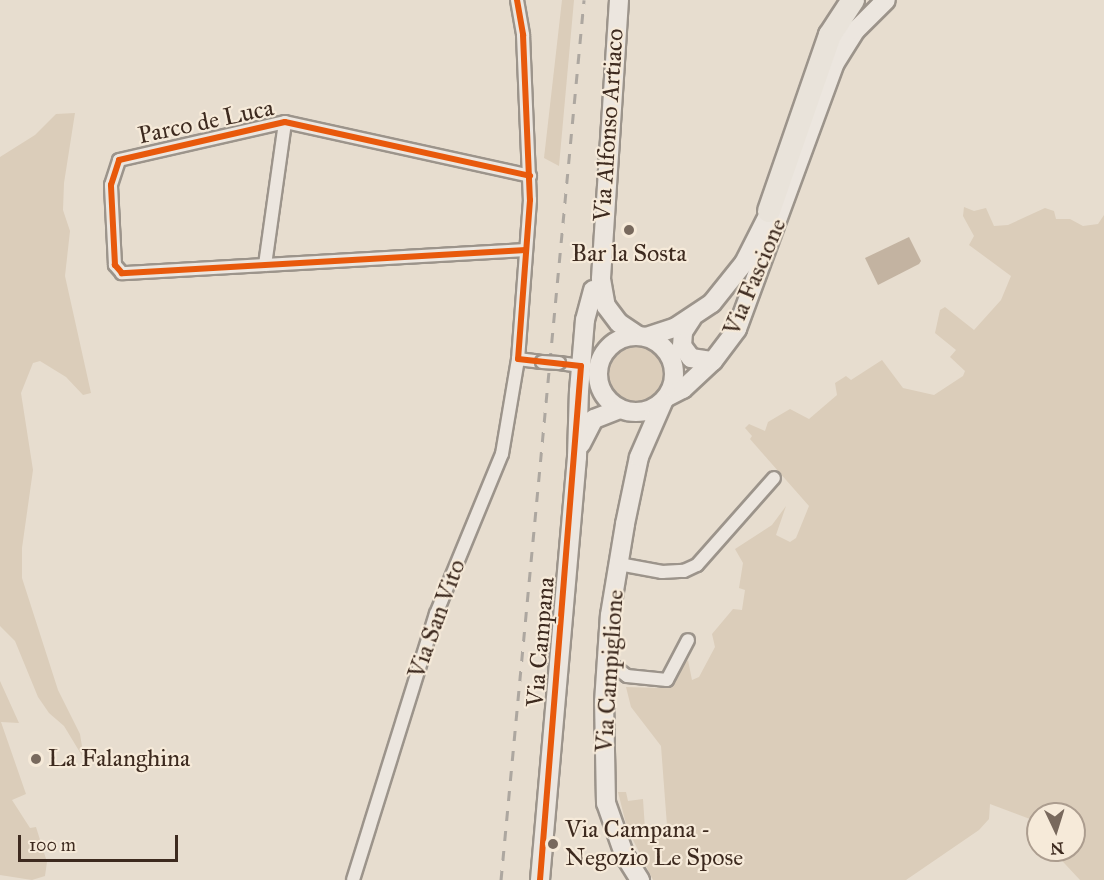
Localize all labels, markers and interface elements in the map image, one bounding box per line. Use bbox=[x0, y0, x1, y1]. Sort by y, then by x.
street label: Via Alfonso Artiaco bbox=[588, 28, 630, 222]
street label: Parco de Luca bbox=[136, 94, 276, 150]
street label: Via Fascione bbox=[717, 214, 793, 340]
marker: Bar la Sosta bbox=[622, 223, 636, 237]
place label: Bar la Sosta bbox=[571, 240, 687, 268]
street label: Via San Vito bbox=[402, 556, 472, 682]
street label: Via Campana bbox=[521, 576, 561, 708]
street label: Via Campiglione bbox=[590, 589, 630, 753]
place label: La Falanghina bbox=[48, 745, 190, 773]
marker: La Falanghina bbox=[29, 752, 43, 766]
north arrow bbox=[1026, 802, 1086, 862]
place label: Via Campana - Negozio Le Spose bbox=[565, 816, 743, 872]
scale bar bbox=[21, 823, 182, 861]
text: 100 m bbox=[29, 834, 76, 856]
marker: Via Campana - Negozio Le Spose bbox=[546, 837, 560, 851]
text: N bbox=[1050, 839, 1065, 858]

